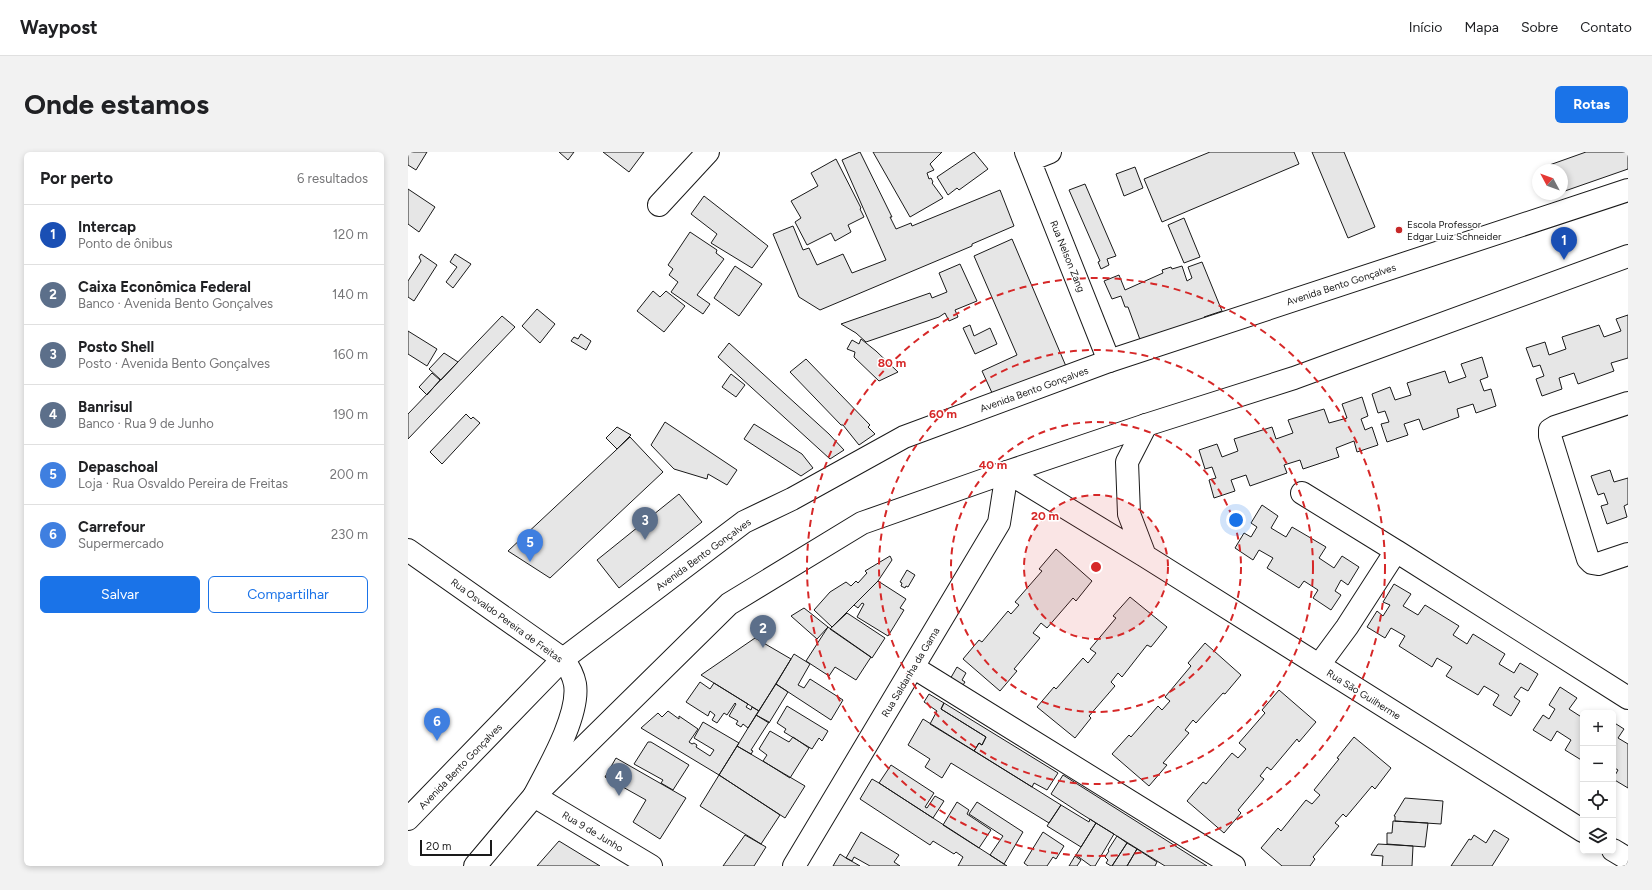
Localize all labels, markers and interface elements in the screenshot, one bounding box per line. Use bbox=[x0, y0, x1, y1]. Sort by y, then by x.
text: Waypost bbox=[20, 16, 98, 39]
text: Início bbox=[1409, 19, 1442, 36]
text: Mapa bbox=[1464, 19, 1499, 36]
text: Sobre bbox=[1521, 19, 1558, 36]
text: Contato bbox=[1580, 19, 1632, 36]
button: Rotas bbox=[1555, 86, 1628, 123]
text: Onde estamos bbox=[24, 87, 209, 121]
north arrow bbox=[1532, 164, 1568, 200]
text: Por perto bbox=[40, 168, 113, 188]
text: 6 resultados bbox=[297, 171, 368, 186]
text: Intercap bbox=[78, 218, 136, 236]
street label: Rua Nelson Zang bbox=[1047, 218, 1088, 294]
place label: Escola Professor Edgar Luiz Schneider bbox=[1407, 218, 1502, 243]
marker: Escola Professor Edgar Luiz Schneider bbox=[1394, 225, 1404, 235]
text: 1 bbox=[50, 227, 56, 242]
text: 120 m bbox=[333, 227, 368, 242]
pin: 1 bbox=[1551, 227, 1577, 260]
text: Ponto de ônibus bbox=[78, 236, 173, 251]
street label: Avenida Bento Gonçalves bbox=[1285, 260, 1398, 308]
text: Caixa Econômica Federal bbox=[78, 278, 251, 296]
text: 2 bbox=[49, 287, 57, 302]
text: 140 m bbox=[332, 287, 368, 302]
text: Banco · Avenida Bento Gonçalves bbox=[78, 296, 273, 311]
text: Posto Shell bbox=[78, 338, 154, 356]
text: 3 bbox=[49, 347, 57, 362]
text: 160 m bbox=[333, 347, 368, 362]
text: Posto · Avenida Bento Gonçalves bbox=[78, 356, 270, 371]
text: 80 m bbox=[878, 356, 906, 370]
street label: Avenida Bento Gonçalves bbox=[978, 364, 1091, 415]
text: Banrisul bbox=[78, 398, 133, 416]
text: 4 bbox=[49, 407, 57, 422]
text: 190 m bbox=[333, 407, 368, 422]
text: 60 m bbox=[929, 407, 957, 421]
text: Banco · Rua 9 de Junho bbox=[78, 416, 214, 431]
text: Depaschoal bbox=[78, 458, 158, 476]
text: 40 m bbox=[979, 458, 1007, 472]
text: 5 bbox=[49, 467, 57, 482]
text: 200 m bbox=[330, 467, 368, 482]
text: Loja · Rua Osvaldo Pereira de Freitas bbox=[78, 476, 288, 491]
pin: 3 bbox=[632, 507, 658, 540]
text: 20 m bbox=[1031, 509, 1059, 523]
your location bbox=[1226, 510, 1246, 530]
street label: Avenida Bento Gonçalves bbox=[653, 515, 754, 593]
text: Carrefour bbox=[78, 518, 145, 536]
text: 6 bbox=[49, 527, 57, 542]
text: 230 m bbox=[331, 527, 368, 542]
pin: 5 bbox=[517, 529, 543, 562]
text: Supermercado bbox=[78, 536, 164, 551]
centre of rings bbox=[1089, 560, 1103, 574]
street label: Rua Osvaldo Pereira de Freitas bbox=[448, 575, 566, 666]
button: Salvar bbox=[40, 576, 200, 613]
button: Compartilhar bbox=[208, 576, 368, 613]
pin: 2 bbox=[750, 615, 776, 648]
street label: Rua Saldanha da Gama bbox=[879, 625, 942, 719]
street label: Rua São Guilherme bbox=[1324, 666, 1404, 723]
pin: 6 bbox=[424, 708, 450, 741]
map controls bbox=[1580, 710, 1616, 854]
button: + bbox=[1580, 710, 1616, 746]
street label: Avenida Bento Gonçalves bbox=[416, 720, 505, 812]
button: − bbox=[1580, 746, 1616, 782]
pin: 4 bbox=[606, 763, 632, 796]
button: locate bbox=[1580, 782, 1616, 818]
street label: Rua 9 de Junho bbox=[560, 808, 626, 855]
button: layers bbox=[1580, 818, 1616, 854]
scale bar bbox=[420, 838, 492, 857]
text: 20 m bbox=[426, 840, 451, 853]

